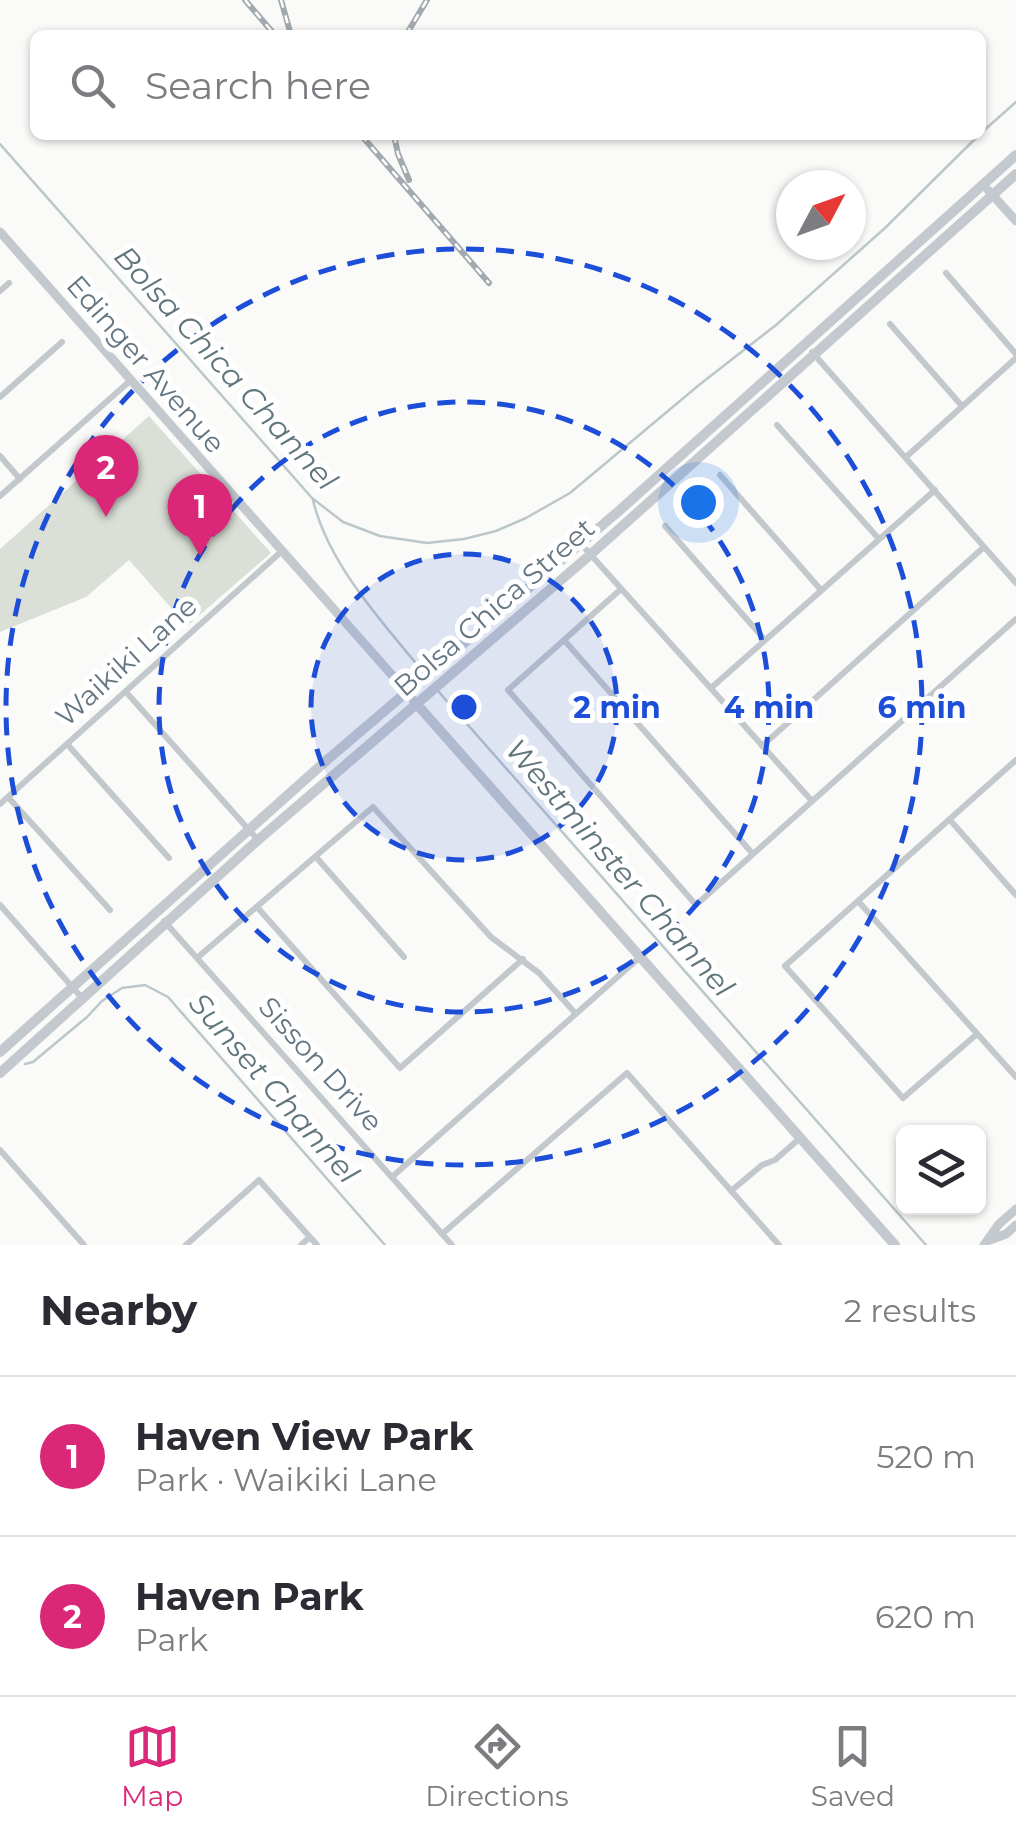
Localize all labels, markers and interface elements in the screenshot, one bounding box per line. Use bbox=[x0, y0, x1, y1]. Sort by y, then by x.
search box bbox=[30, 30, 986, 140]
icon: search bbox=[65, 58, 120, 113]
text: Search here bbox=[145, 62, 371, 109]
north arrow bbox=[776, 170, 866, 260]
water label: Bolsa Chica Channel bbox=[107, 238, 345, 498]
street label: Edinger Avenue bbox=[60, 268, 232, 460]
pin: 2 bbox=[74, 434, 138, 517]
pin: 1 bbox=[168, 474, 232, 556]
your location bbox=[673, 477, 724, 528]
street label: Bolsa Chica Street bbox=[387, 511, 601, 703]
street label: Waikiki Lane bbox=[48, 589, 204, 733]
centre of rings bbox=[446, 689, 482, 725]
text: 2 min bbox=[573, 689, 661, 726]
text: 4 min bbox=[724, 689, 814, 726]
text: 6 min bbox=[878, 689, 966, 726]
water label: Westminster Channel bbox=[498, 732, 742, 1004]
water label: Sunset Channel bbox=[181, 985, 367, 1191]
street label: Sisson Drive bbox=[252, 990, 390, 1138]
map controls bbox=[896, 1125, 986, 1215]
button: layers bbox=[896, 1125, 986, 1215]
text: Nearby bbox=[40, 1284, 197, 1336]
text: 2 results bbox=[844, 1291, 976, 1330]
text: Haven View Park bbox=[135, 1413, 473, 1460]
text: 1 bbox=[66, 1437, 79, 1476]
text: 520 m bbox=[876, 1437, 976, 1476]
text: Park · Waikiki Lane bbox=[135, 1460, 437, 1499]
text: Haven Park bbox=[135, 1573, 364, 1620]
text: 2 bbox=[63, 1597, 82, 1636]
text: 620 m bbox=[875, 1597, 976, 1636]
text: Park bbox=[135, 1620, 208, 1659]
tab: Map bbox=[121, 1719, 183, 1813]
tab: Directions bbox=[425, 1719, 569, 1813]
tab: Saved bbox=[811, 1719, 895, 1813]

